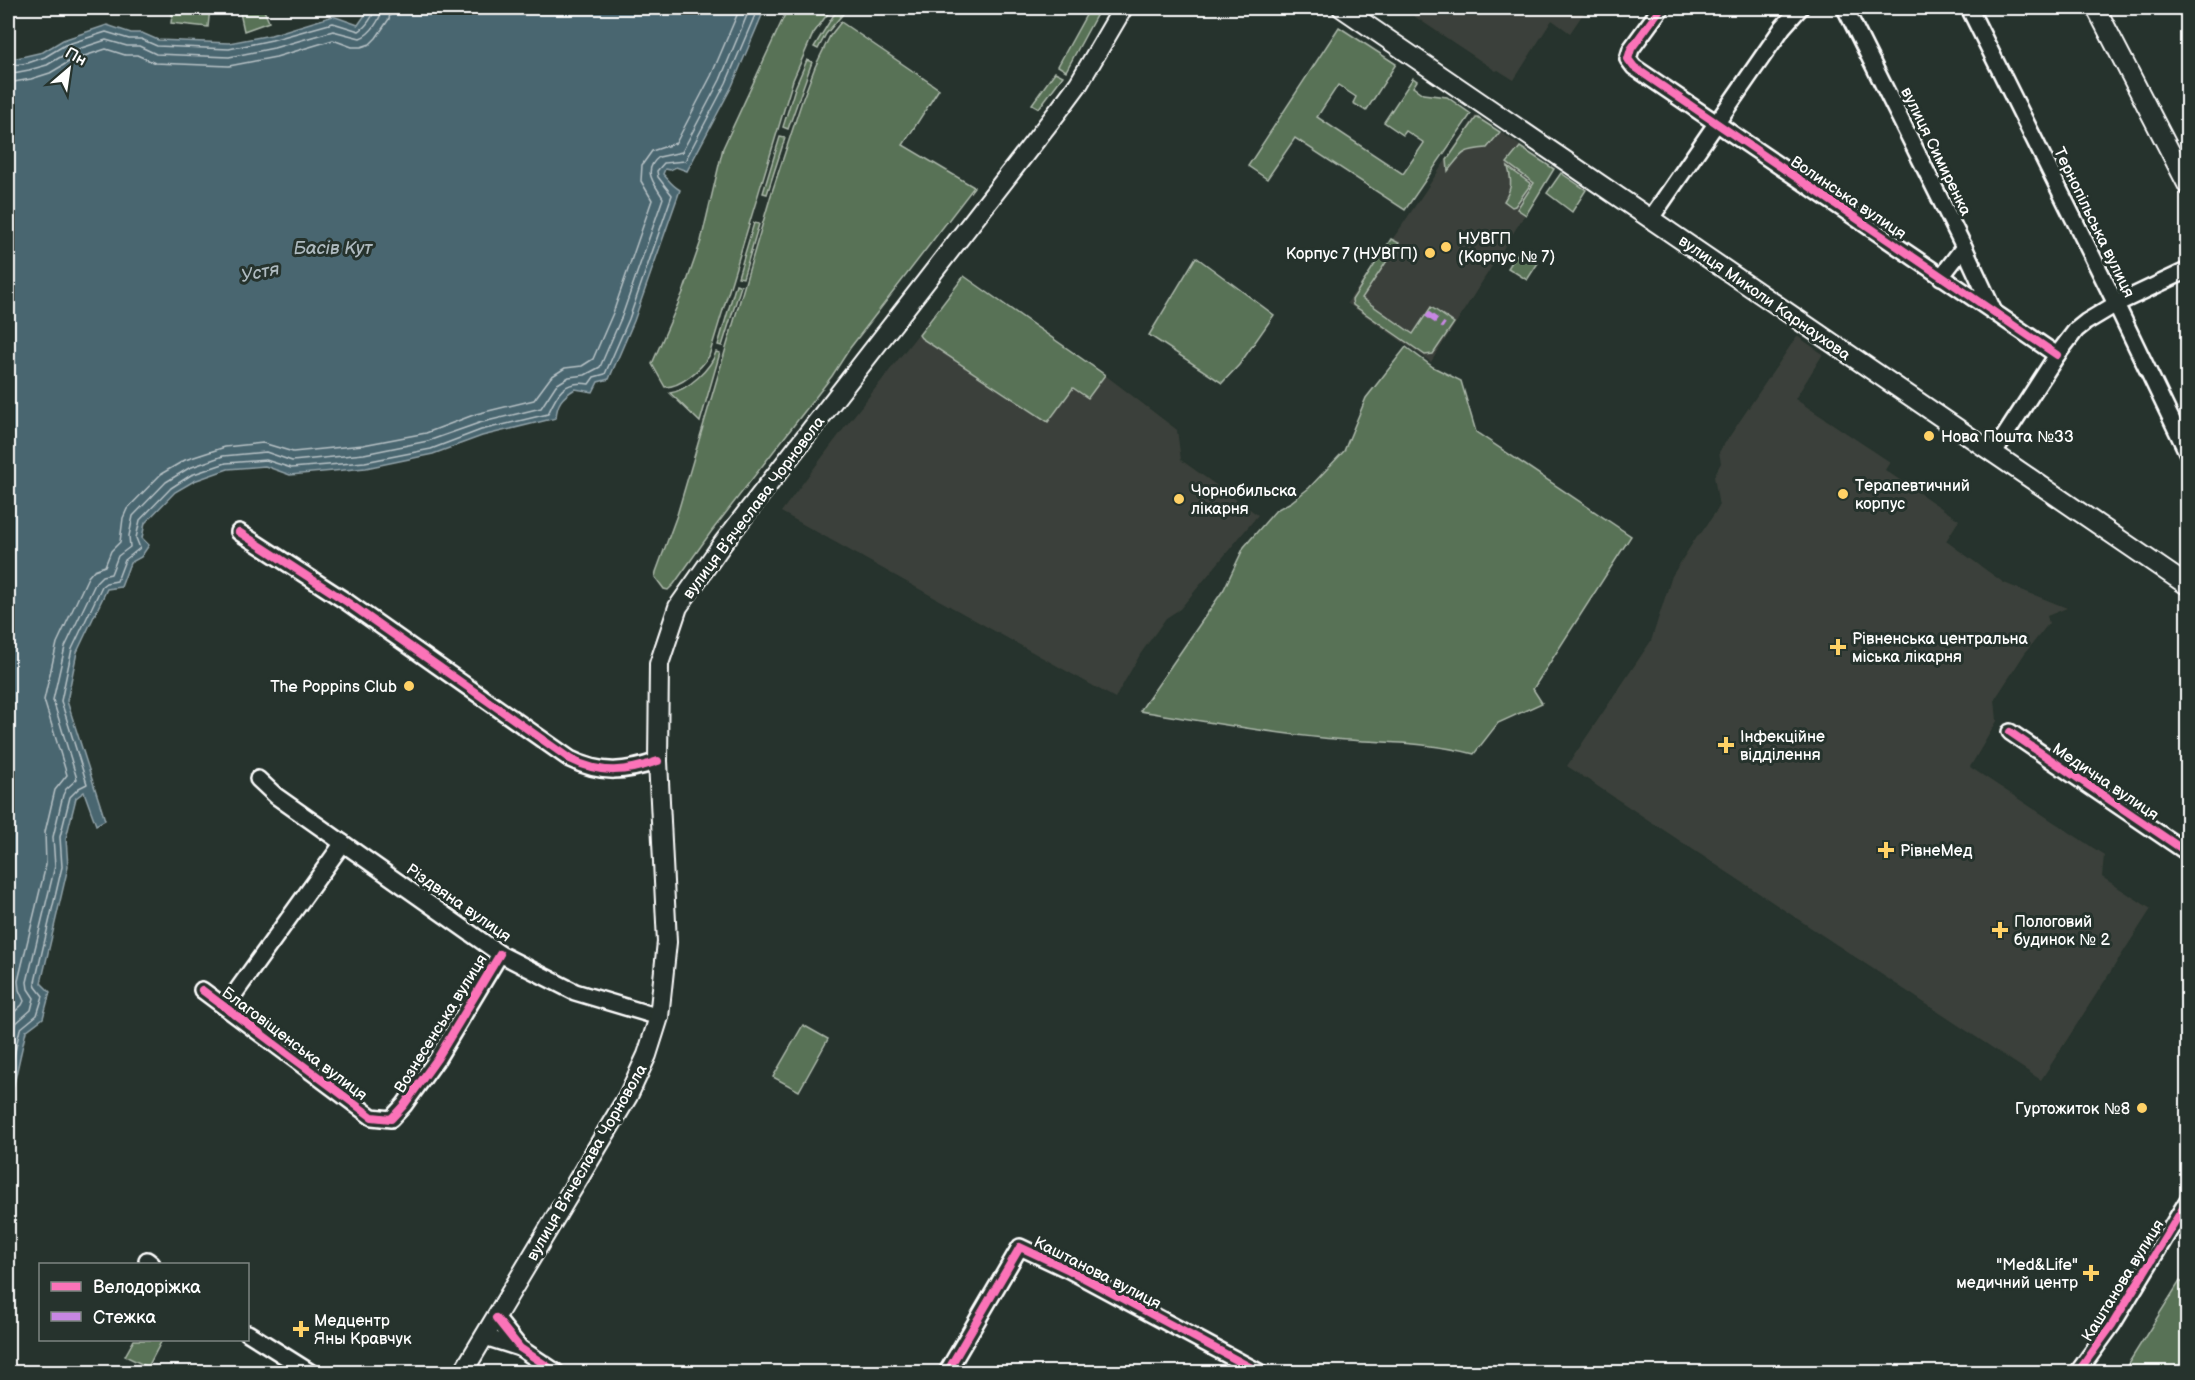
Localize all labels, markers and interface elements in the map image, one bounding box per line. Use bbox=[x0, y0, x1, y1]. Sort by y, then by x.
north arrow bbox=[39, 39, 99, 99]
text: Пн bbox=[62, 44, 89, 71]
street label: вулиця Симиренка bbox=[1896, 84, 1975, 219]
street label: Тернопільська вулиця bbox=[2049, 144, 2138, 301]
street label: Волинська вулиця bbox=[1787, 153, 1910, 244]
place label: НУВГП (Корпус № 7) bbox=[1458, 230, 1555, 267]
street label: вулиця Миколи Карнаухова bbox=[1675, 232, 1854, 365]
water label: Басів Кут bbox=[294, 238, 374, 259]
marker: НУВГП (Корпус № 7) bbox=[1439, 240, 1453, 254]
place label: Корпус 7 (НУВГП) bbox=[1286, 245, 1418, 264]
marker: Корпус 7 (НУВГП) bbox=[1423, 246, 1437, 260]
water label: Устя bbox=[239, 258, 281, 287]
street label: вулиця Вʼячеслава Чорновола bbox=[679, 412, 829, 603]
place label: Нова Пошта №33 bbox=[1941, 428, 2074, 447]
marker: Нова Пошта №33 bbox=[1922, 429, 1936, 443]
place label: Терапевтичний корпус bbox=[1855, 477, 1970, 514]
place label: Чорнобильска лікарня bbox=[1191, 482, 1297, 519]
marker: Терапевтичний корпус bbox=[1836, 487, 1850, 501]
marker: Чорнобильска лікарня bbox=[1172, 492, 1186, 506]
place label: Рівненська центральна міська лікарня bbox=[1852, 630, 2029, 667]
marker: Рівненська центральна міська лікарня bbox=[1829, 638, 1847, 656]
place label: The Poppins Club bbox=[270, 678, 397, 697]
marker: The Poppins Club bbox=[402, 679, 416, 693]
place label: Інфекційне відділення bbox=[1740, 728, 1825, 765]
marker: Інфекційне відділення bbox=[1717, 736, 1735, 754]
street label: Медична вулиця bbox=[2048, 740, 2162, 825]
marker: РівнеМед bbox=[1877, 841, 1895, 859]
place label: РівнеМед bbox=[1900, 842, 1973, 861]
street label: Різдвяна вулиця bbox=[402, 860, 514, 947]
place label: Пологовий будинок № 2 bbox=[2014, 913, 2111, 950]
marker: Пологовий будинок № 2 bbox=[1991, 921, 2009, 939]
street label: Вознесенська вулиця bbox=[391, 951, 492, 1097]
street label: Благовіщенська вулиця bbox=[218, 983, 371, 1105]
street label: вулиця Вʼячеслава Чорновола bbox=[523, 1061, 652, 1264]
place label: Гуртожиток №8 bbox=[2015, 1100, 2130, 1119]
marker: Гуртожиток №8 bbox=[2135, 1101, 2149, 1115]
street label: Каштанова вулиця bbox=[2078, 1216, 2169, 1345]
street label: Каштанова вулиця bbox=[1030, 1233, 1164, 1314]
place label: "Med&Life" медичний центр bbox=[1956, 1256, 2078, 1293]
legend bbox=[39, 1263, 249, 1341]
marker: "Med&Life" медичний центр bbox=[2082, 1264, 2100, 1282]
text: Велодоріжка bbox=[93, 1277, 201, 1298]
text: Стежка bbox=[93, 1307, 156, 1328]
place label: Медцентр Яны Кравчук bbox=[314, 1312, 412, 1349]
marker: Медцентр Яны Кравчук bbox=[292, 1320, 310, 1338]

